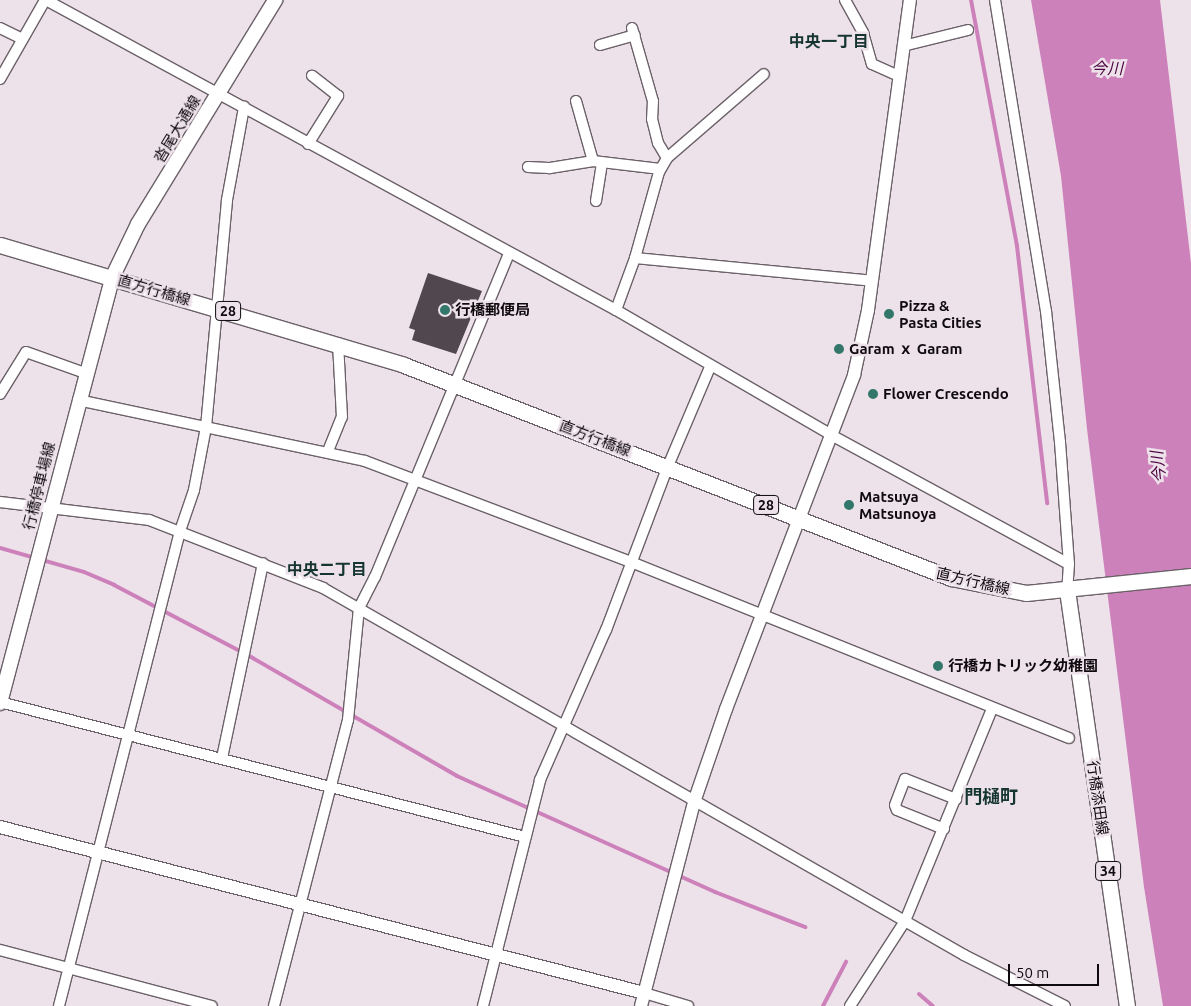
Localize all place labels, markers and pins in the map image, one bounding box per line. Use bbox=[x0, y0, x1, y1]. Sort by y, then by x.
place label: Pizza & Pasta Cities bbox=[899, 296, 982, 331]
place label: 行橋郵便局 bbox=[455, 301, 530, 319]
marker: 行橋郵便局 bbox=[439, 304, 451, 316]
marker: Pizza & Pasta Cities bbox=[883, 308, 895, 320]
place label: Garam ｘ Garam bbox=[849, 340, 962, 358]
marker: Garam ｘ Garam bbox=[833, 343, 845, 355]
place label: Flower Crescendo bbox=[883, 385, 1009, 403]
marker: Flower Crescendo bbox=[867, 388, 879, 400]
place label: Matsuya Matsunoya bbox=[859, 487, 936, 522]
marker: Matsuya Matsunoya bbox=[843, 499, 855, 511]
place label: 行橋カトリック幼稚園 bbox=[948, 657, 1098, 675]
marker: 行橋カトリック幼稚園 bbox=[932, 660, 944, 672]

